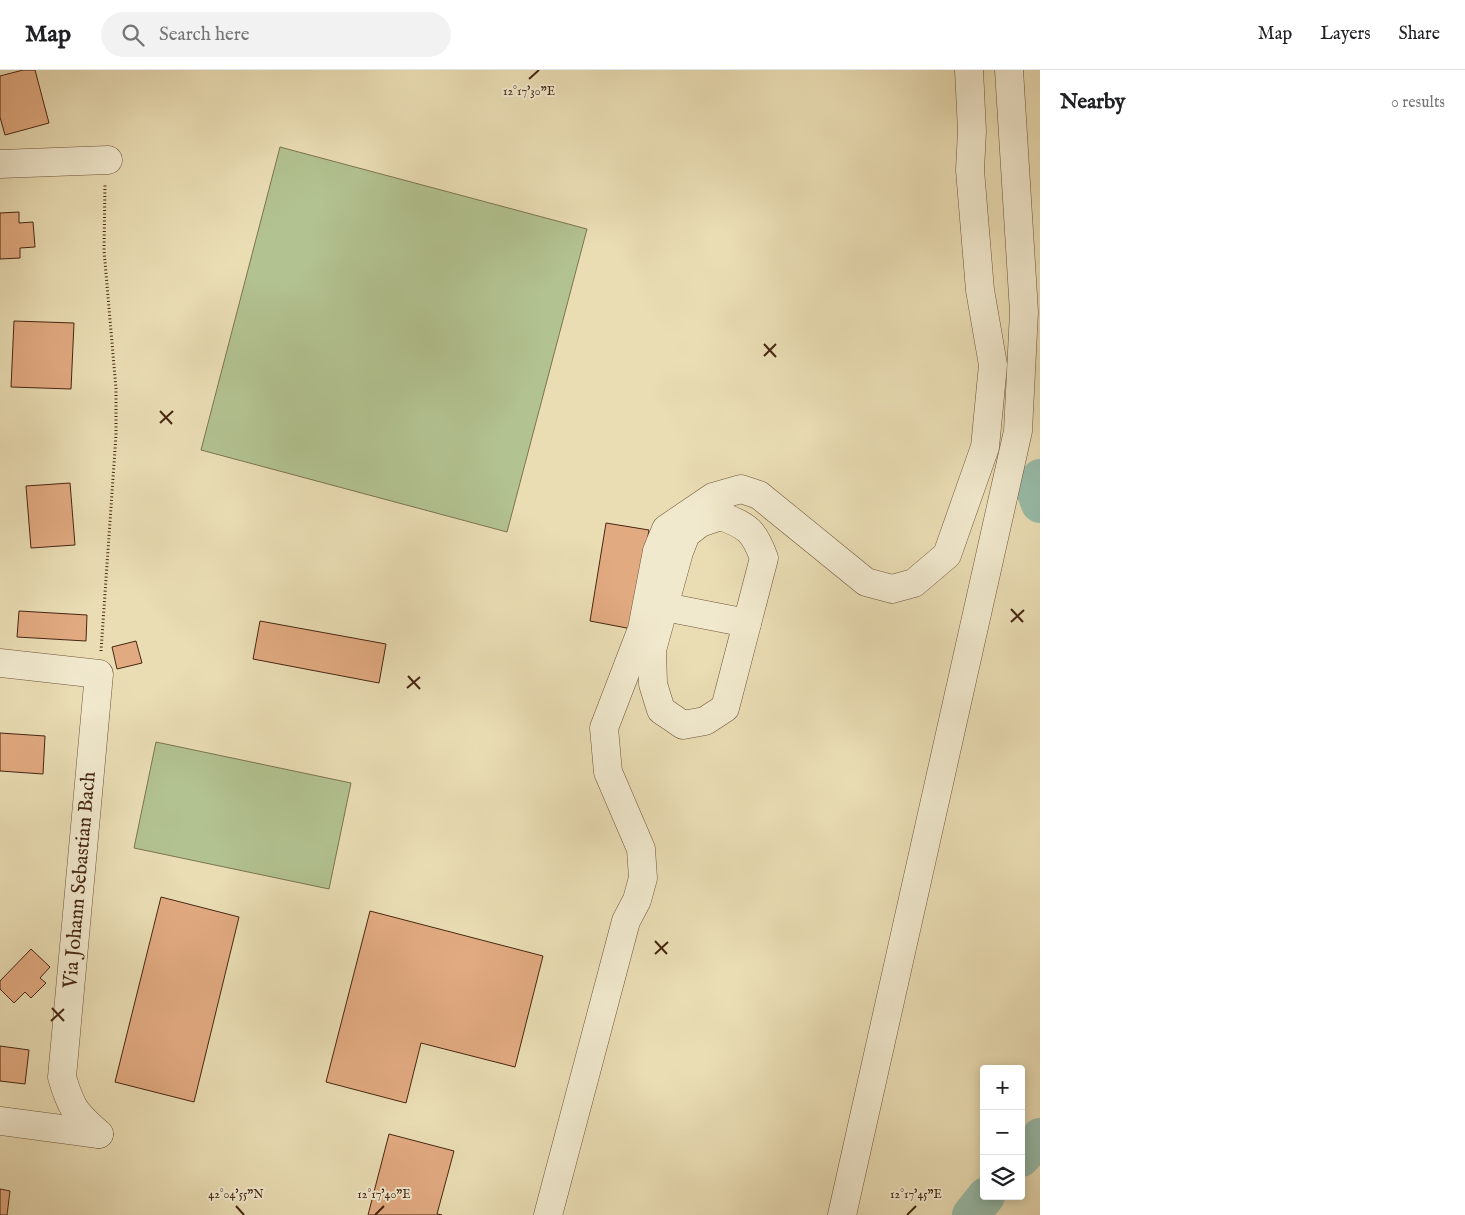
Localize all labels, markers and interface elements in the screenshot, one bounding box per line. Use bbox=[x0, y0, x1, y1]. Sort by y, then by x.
search box bbox=[101, 12, 451, 57]
text: Map bbox=[25, 19, 71, 50]
icon: search bbox=[119, 21, 147, 49]
text: Search here bbox=[159, 23, 250, 47]
text: Map bbox=[1258, 23, 1292, 46]
text: Layers bbox=[1320, 23, 1371, 46]
text: Share bbox=[1399, 23, 1440, 46]
text: 12°17'30"E bbox=[503, 84, 555, 99]
text: Nearby bbox=[1060, 89, 1125, 116]
text: 0 results bbox=[1391, 93, 1445, 113]
street label: Via Johann Sebastian Bach bbox=[58, 770, 102, 990]
map controls bbox=[980, 1065, 1025, 1200]
button: + bbox=[980, 1065, 1025, 1110]
button: − bbox=[980, 1110, 1025, 1155]
button: layers bbox=[980, 1155, 1025, 1200]
text: 42°04'55"N bbox=[208, 1187, 264, 1202]
text: 12°17'40"E bbox=[357, 1187, 411, 1202]
text: 12°17'45"E bbox=[890, 1187, 942, 1202]

